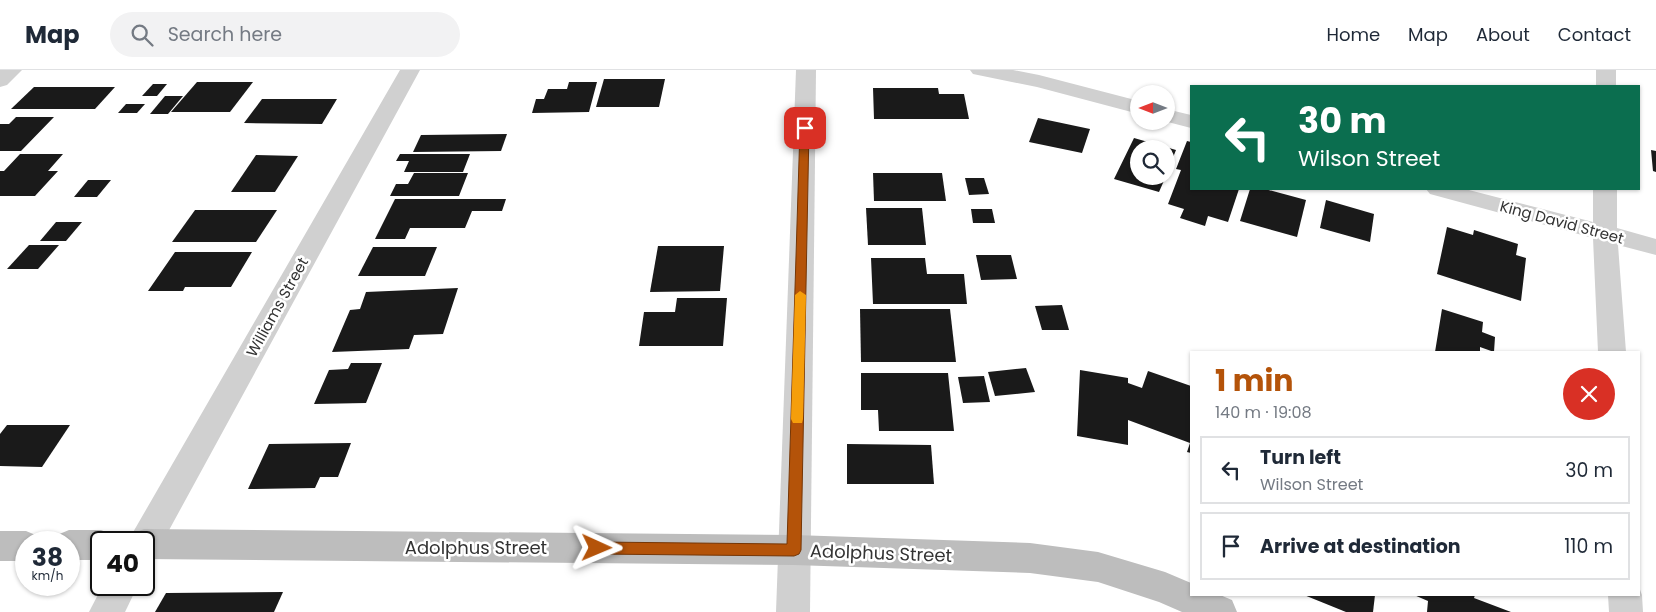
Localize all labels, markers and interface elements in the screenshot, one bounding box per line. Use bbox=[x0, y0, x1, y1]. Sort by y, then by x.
search box bbox=[110, 12, 460, 57]
text: Map bbox=[25, 18, 80, 51]
icon: search bbox=[128, 21, 156, 49]
text: Search here bbox=[168, 21, 282, 48]
text: Home bbox=[1326, 22, 1380, 47]
text: Map bbox=[1408, 22, 1448, 47]
text: About bbox=[1476, 22, 1530, 47]
text: Contact bbox=[1558, 22, 1631, 47]
north arrow bbox=[1130, 85, 1175, 130]
map controls bbox=[1130, 85, 1175, 185]
text: 30 m bbox=[1298, 96, 1386, 145]
icon: left bbox=[1215, 105, 1280, 170]
pin bbox=[784, 107, 826, 149]
icon: arrive bbox=[791, 114, 819, 142]
button: search bbox=[1130, 140, 1175, 185]
text: Wilson Street bbox=[1298, 143, 1440, 174]
street label: King David Street bbox=[1498, 195, 1626, 249]
street label: Williams Street bbox=[241, 253, 313, 361]
text: 1 min bbox=[1215, 359, 1293, 402]
button: close bbox=[1563, 368, 1615, 420]
text: 140 m · 19:08 bbox=[1215, 401, 1312, 424]
text: Turn left bbox=[1260, 444, 1341, 471]
icon: left bbox=[1217, 456, 1245, 484]
text: 30 m bbox=[1565, 457, 1613, 484]
text: Wilson Street bbox=[1260, 473, 1363, 496]
position arrow bbox=[570, 521, 622, 573]
speed limit sign: 40 bbox=[90, 531, 155, 596]
icon: arrive bbox=[1217, 532, 1245, 560]
text: Arrive at destination bbox=[1260, 533, 1461, 560]
text: 110 m bbox=[1564, 533, 1613, 560]
street label: Adolphus Street bbox=[405, 535, 547, 560]
street label: Adolphus Street bbox=[809, 538, 953, 568]
text: 38 bbox=[32, 540, 63, 575]
text: km/h bbox=[32, 567, 63, 584]

